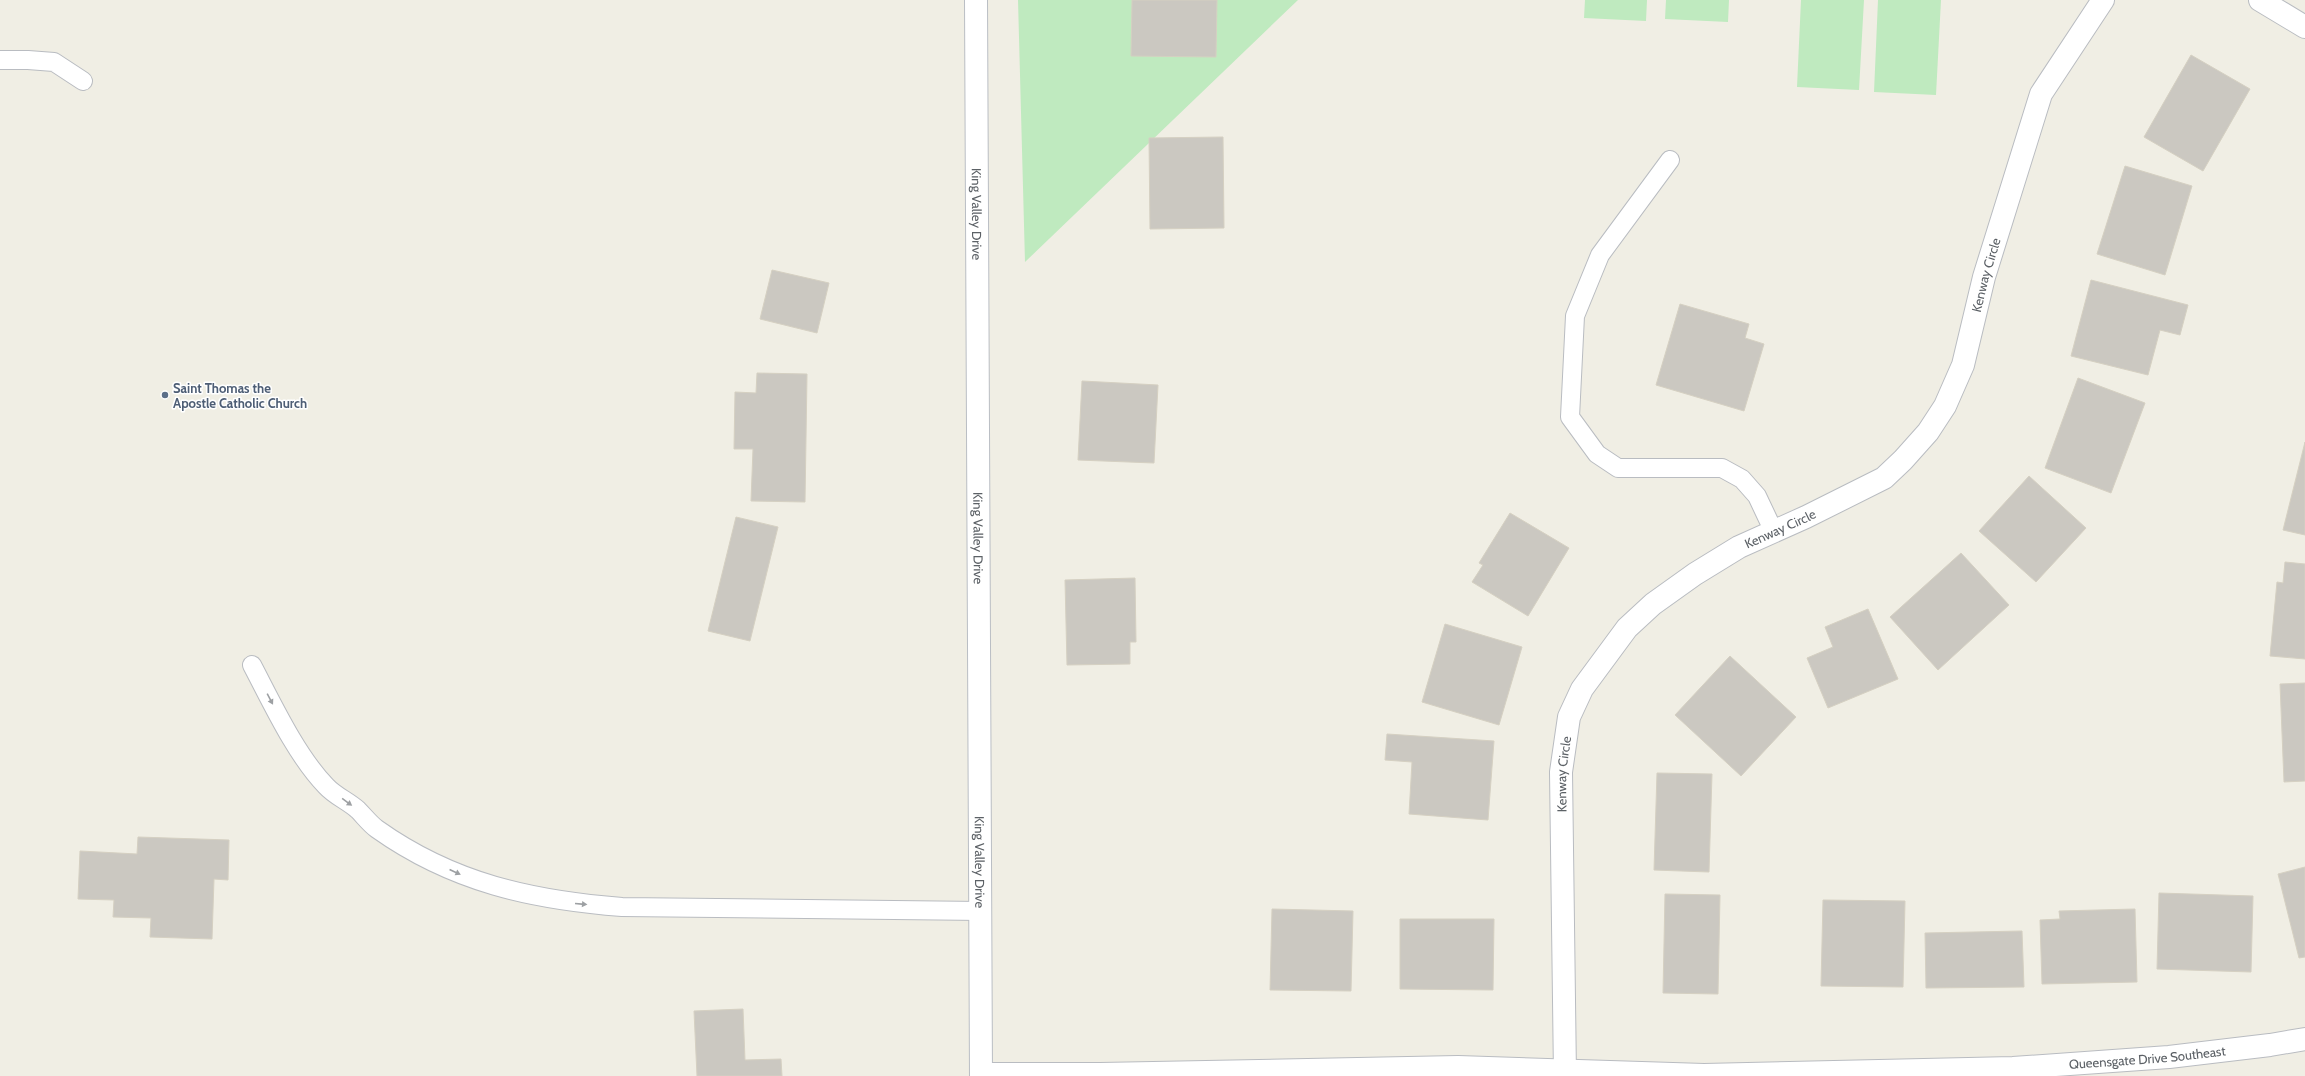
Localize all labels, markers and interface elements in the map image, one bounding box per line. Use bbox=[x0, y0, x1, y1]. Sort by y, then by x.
street label: King Valley Drive bbox=[969, 168, 985, 260]
street label: Kenway Circle bbox=[1968, 235, 2004, 314]
place label: Saint Thomas the Apostle Catholic Church bbox=[173, 380, 307, 411]
marker: Saint Thomas the Apostle Catholic Church bbox=[160, 390, 170, 400]
street label: King Valley Drive bbox=[970, 492, 987, 584]
street label: Kenway Circle bbox=[1742, 505, 1819, 551]
one-way arrow bbox=[267, 693, 273, 705]
street label: Kenway Circle bbox=[1553, 735, 1574, 812]
one-way arrow bbox=[342, 798, 352, 806]
street label: King Valley Drive bbox=[972, 816, 988, 908]
one-way arrow bbox=[450, 869, 461, 875]
one-way arrow bbox=[575, 900, 587, 907]
street label: Queensgate Drive Southeast bbox=[2068, 1042, 2227, 1072]

